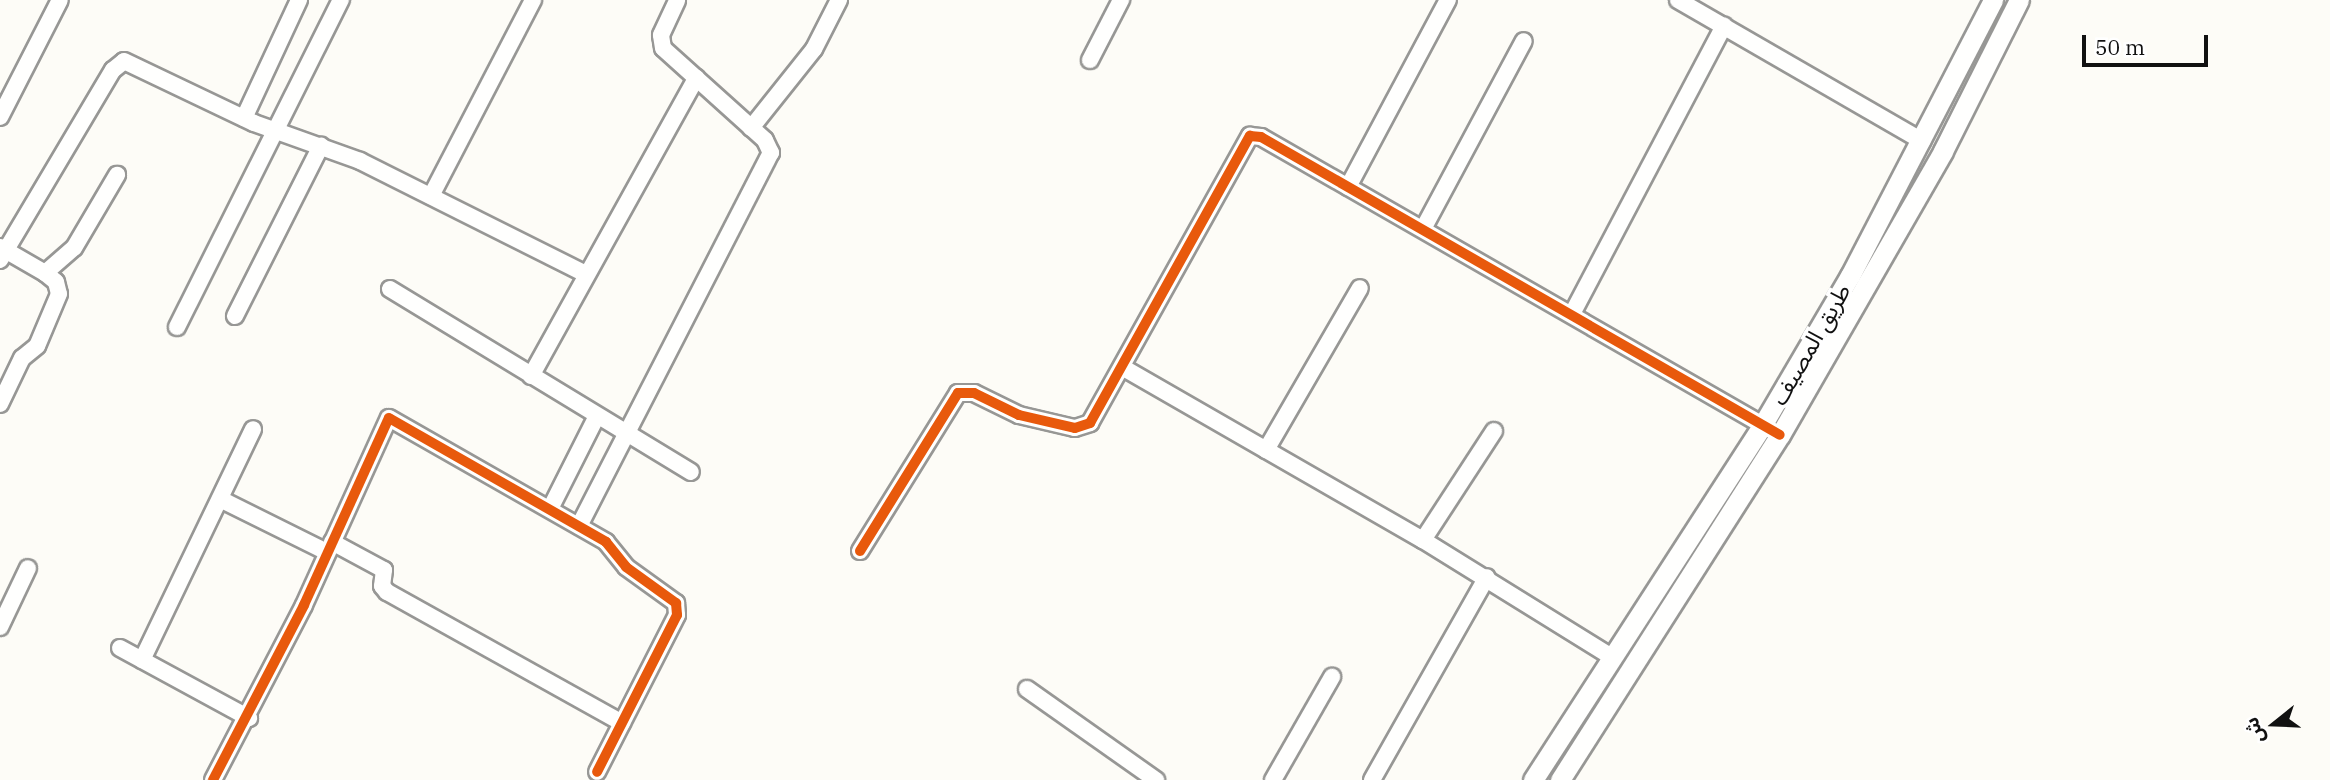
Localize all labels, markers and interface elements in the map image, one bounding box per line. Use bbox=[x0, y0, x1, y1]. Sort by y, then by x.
scale bar bbox=[2085, 21, 2211, 65]
text: 50 m bbox=[2095, 33, 2145, 61]
street label: طريق المصيف bbox=[1764, 279, 1856, 409]
north arrow bbox=[2239, 689, 2309, 759]
text: ش bbox=[2239, 714, 2269, 747]

